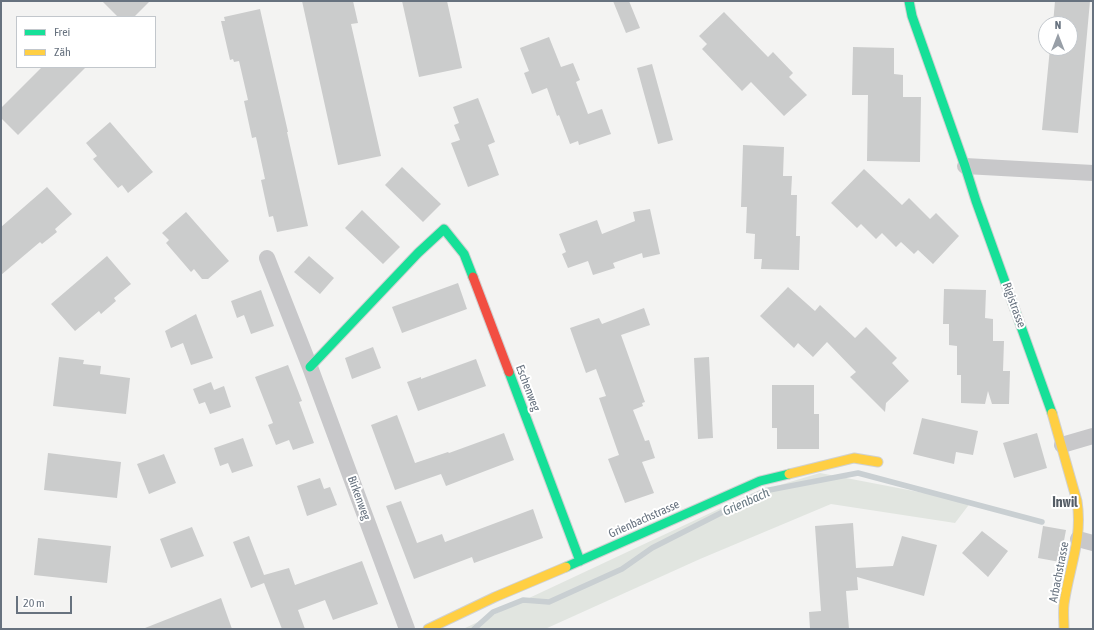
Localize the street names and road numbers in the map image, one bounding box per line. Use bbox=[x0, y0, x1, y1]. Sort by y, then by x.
street label: Rigistrasse bbox=[999, 280, 1029, 330]
street label: Eschenweg bbox=[513, 363, 543, 413]
street label: Birkenweg bbox=[344, 474, 374, 522]
street label: Grienbachstrasse bbox=[606, 497, 682, 541]
street label: Arbachstrasse bbox=[1046, 540, 1072, 604]

